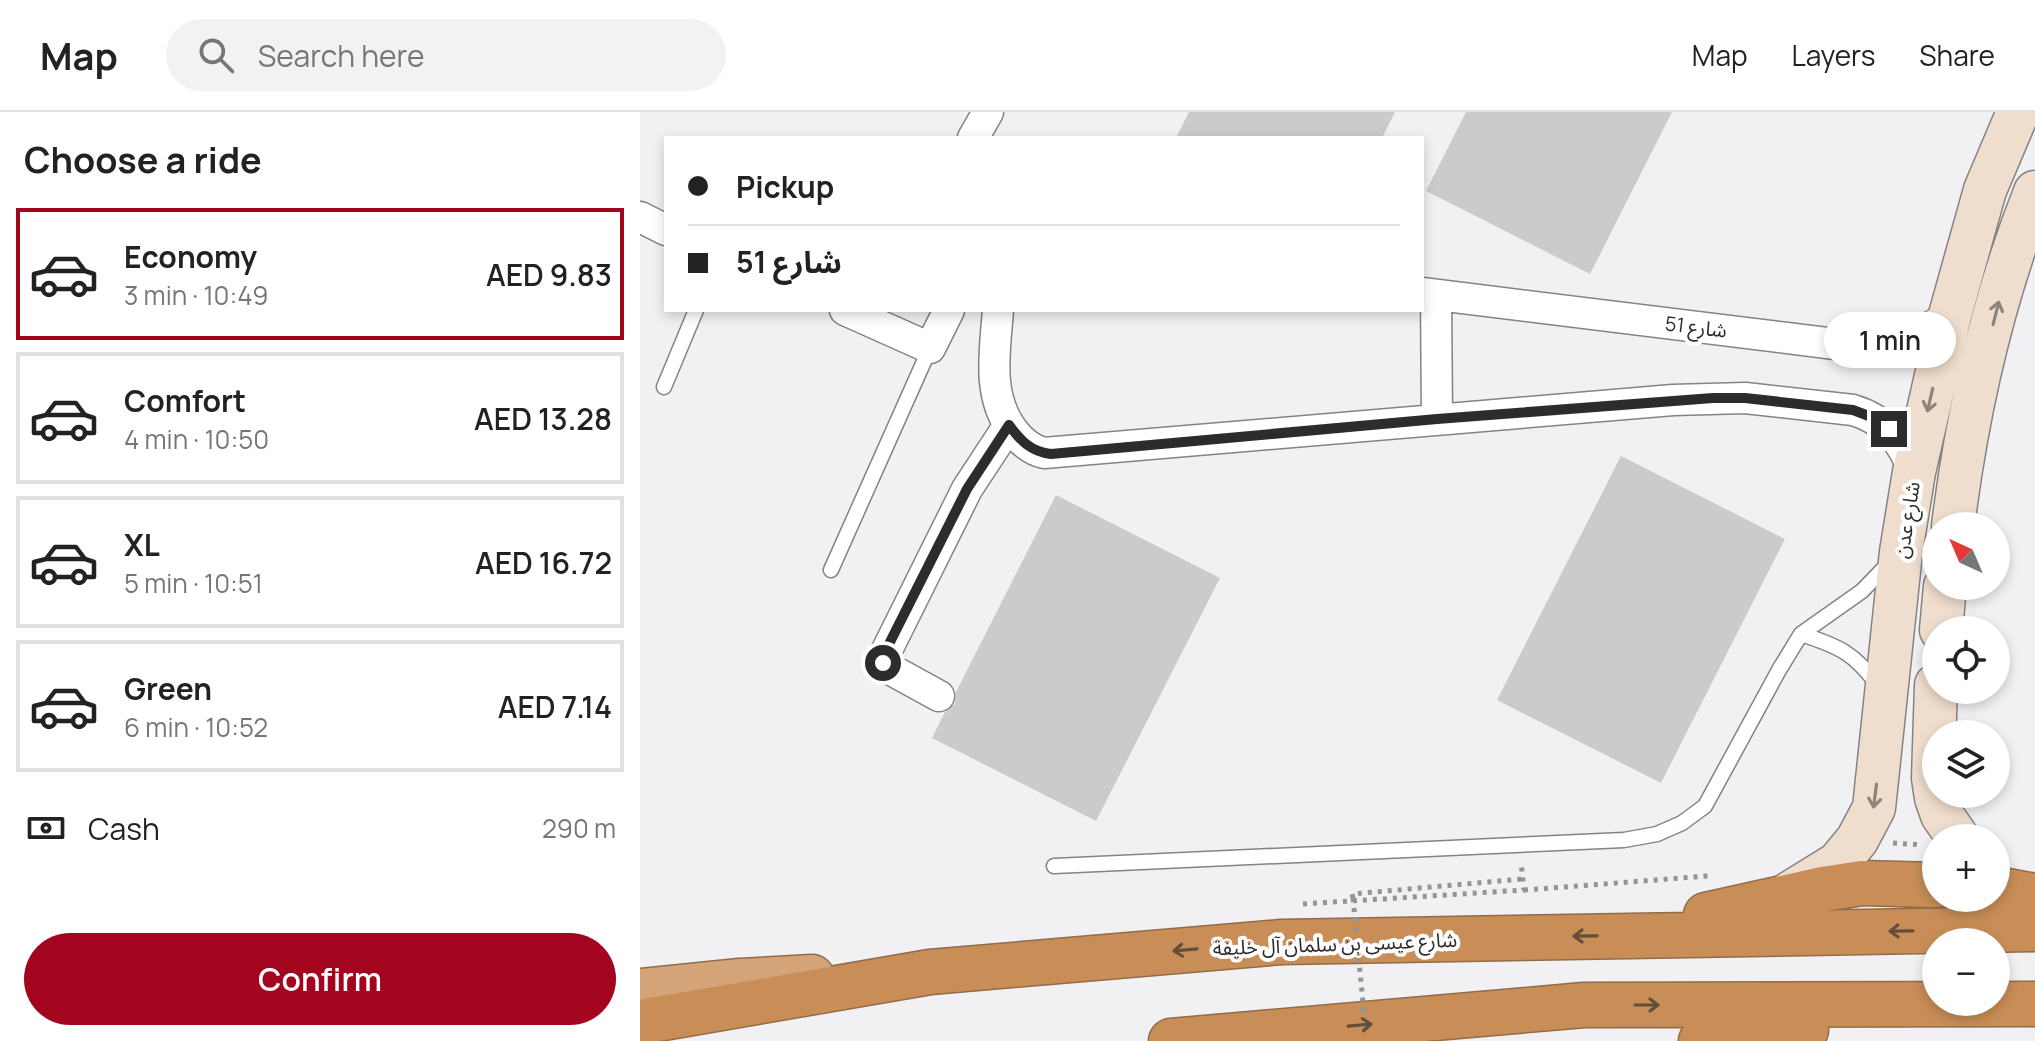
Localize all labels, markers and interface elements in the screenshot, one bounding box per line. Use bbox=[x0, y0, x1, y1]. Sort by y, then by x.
search box bbox=[166, 19, 726, 91]
text: Map bbox=[40, 29, 118, 81]
icon: search bbox=[194, 33, 238, 77]
text: Search here bbox=[258, 35, 425, 76]
text: Map bbox=[1692, 36, 1748, 74]
text: Layers bbox=[1792, 36, 1875, 74]
text: Share bbox=[1919, 36, 1995, 74]
text: Choose a ride bbox=[24, 135, 262, 184]
text: Pickup bbox=[736, 166, 834, 207]
text: Economy bbox=[124, 236, 257, 277]
icon: car bbox=[28, 238, 100, 310]
text: شارع 51 bbox=[736, 241, 842, 282]
text: AED 9.83 bbox=[486, 254, 612, 295]
text: 3 min · 10:49 bbox=[124, 277, 268, 313]
one-way arrow bbox=[1989, 300, 2004, 326]
street label: شارع 51 bbox=[1663, 309, 1729, 346]
callout: 1 min bbox=[1823, 313, 1955, 369]
text: 1 min bbox=[1859, 322, 1921, 358]
text: Comfort bbox=[124, 380, 246, 421]
icon: car bbox=[28, 382, 100, 454]
one-way arrow bbox=[1922, 387, 1937, 413]
text: AED 13.28 bbox=[474, 398, 612, 439]
route end bbox=[1871, 411, 1907, 447]
text: 4 min · 10:50 bbox=[124, 421, 269, 457]
street label: شارع عدن bbox=[1887, 480, 1928, 561]
north arrow bbox=[1922, 512, 2010, 600]
map controls bbox=[1922, 512, 2010, 1016]
text: XL bbox=[124, 524, 160, 565]
icon: car bbox=[28, 526, 100, 598]
text: AED 16.72 bbox=[475, 542, 612, 583]
text: 5 min · 10:51 bbox=[124, 565, 263, 601]
button: locate bbox=[1922, 616, 2010, 704]
route start bbox=[865, 645, 901, 681]
text: Green bbox=[124, 668, 212, 709]
icon: car bbox=[28, 670, 100, 742]
text: AED 7.14 bbox=[498, 686, 612, 727]
text: 6 min · 10:52 bbox=[124, 709, 268, 745]
button: layers bbox=[1922, 720, 2010, 808]
one-way arrow bbox=[1867, 782, 1882, 809]
icon: cash bbox=[24, 806, 68, 850]
text: Cash bbox=[88, 808, 160, 849]
text: 290 m bbox=[542, 810, 616, 846]
button: + bbox=[1922, 824, 2010, 912]
one-way arrow bbox=[1888, 923, 1915, 939]
street label: شارع عيسى بن سلمان آل خليفة bbox=[1212, 926, 1458, 963]
one-way arrow bbox=[1572, 928, 1599, 944]
button: − bbox=[1922, 928, 2010, 1016]
button: Confirm bbox=[24, 933, 616, 1025]
one-way arrow bbox=[1173, 943, 1199, 958]
one-way arrow bbox=[1633, 997, 1660, 1013]
one-way arrow bbox=[1346, 1017, 1373, 1032]

